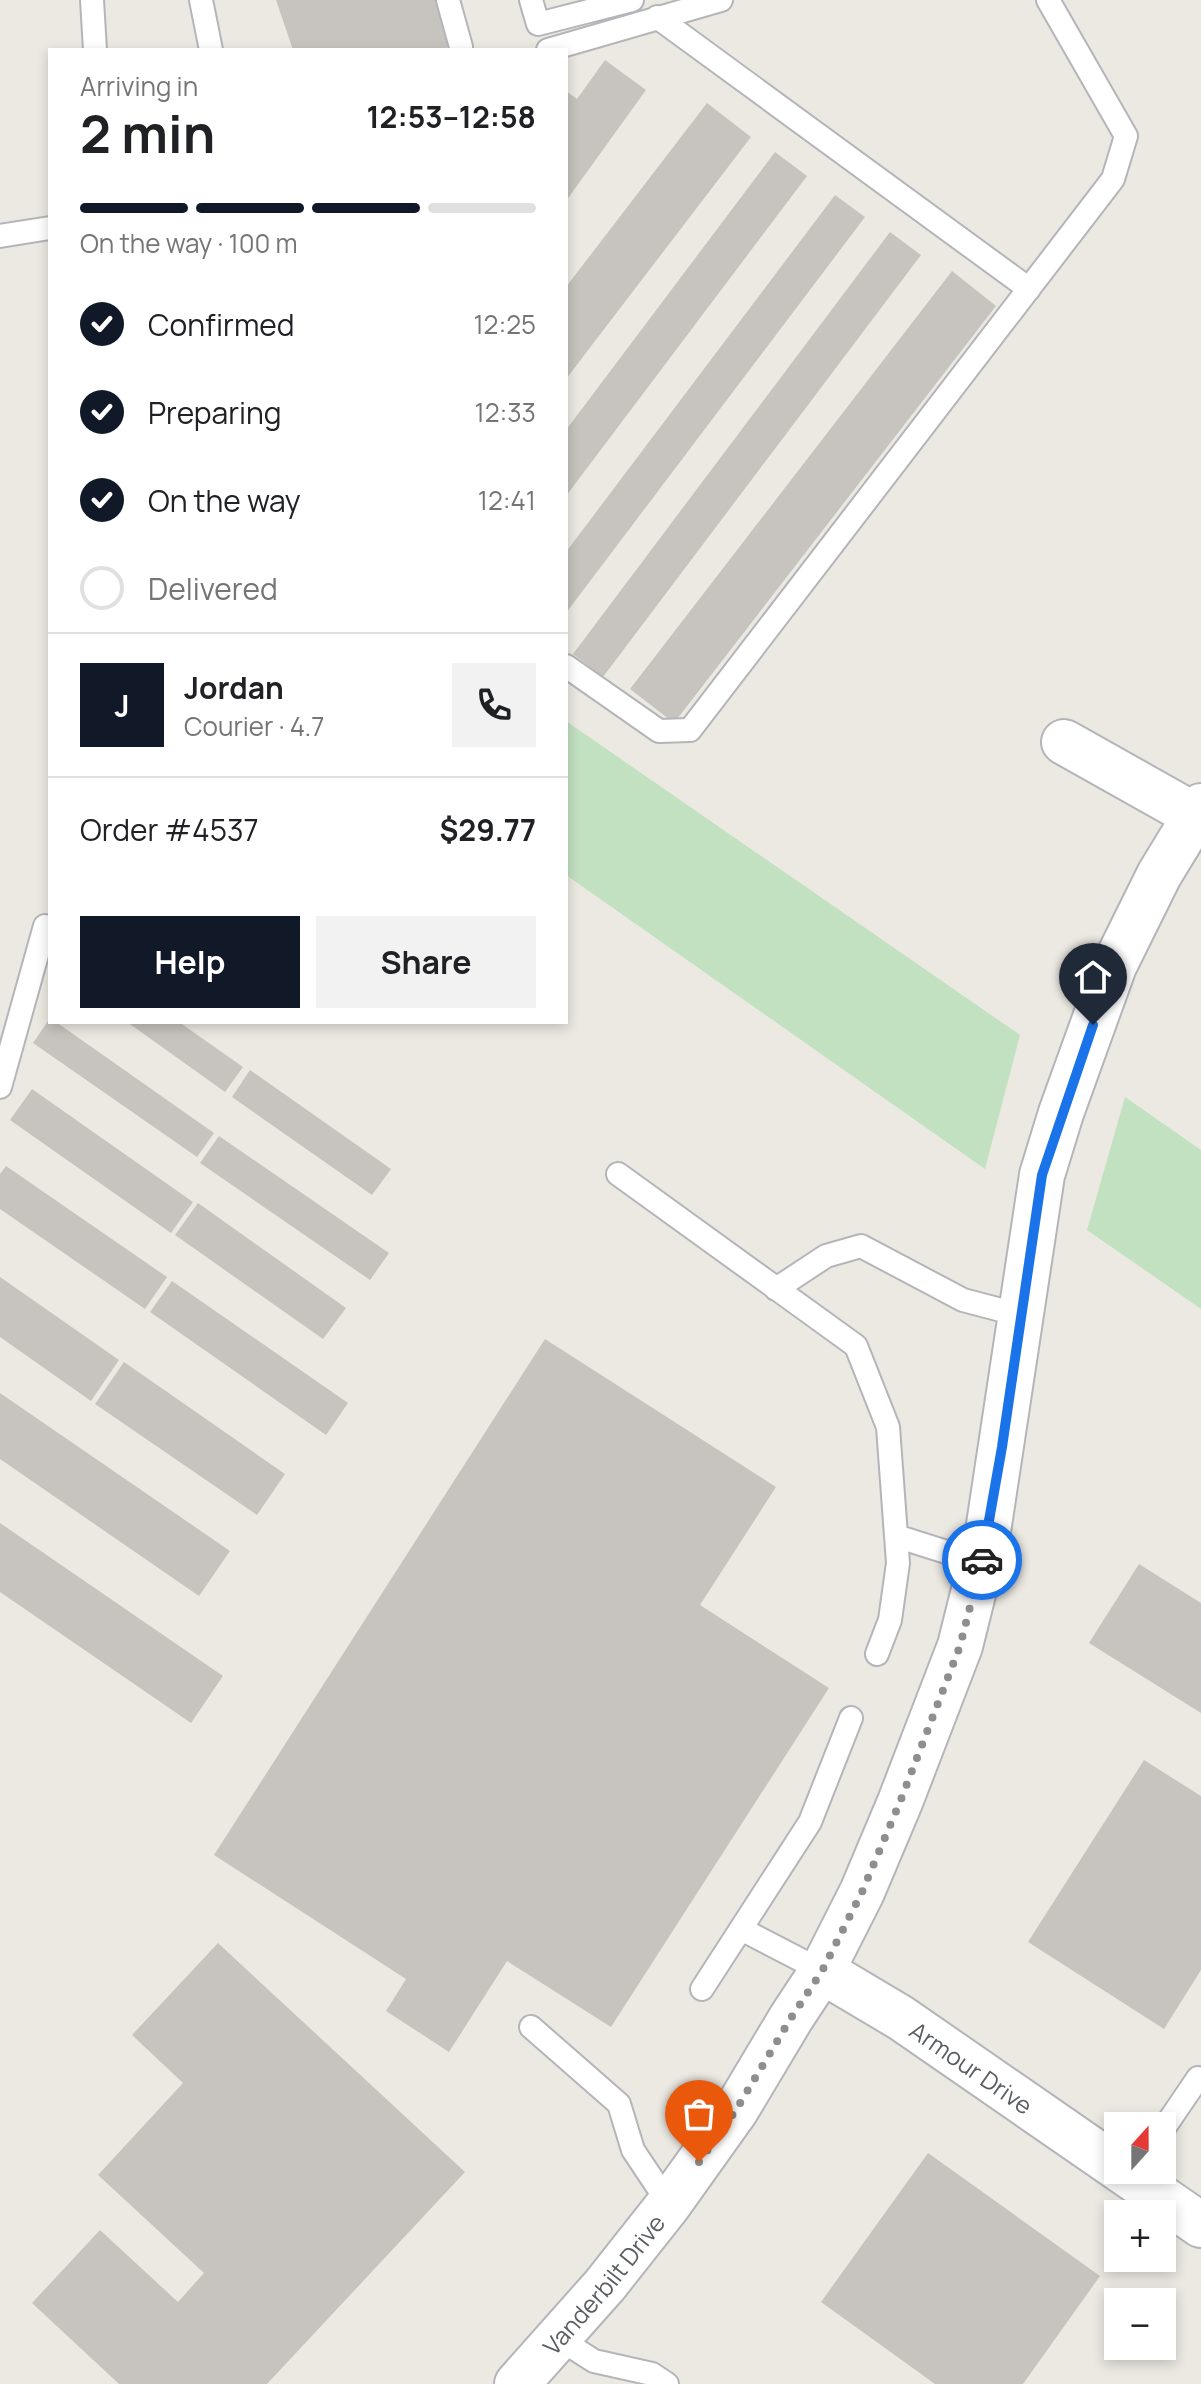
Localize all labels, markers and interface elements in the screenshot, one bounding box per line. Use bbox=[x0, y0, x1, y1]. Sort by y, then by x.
text: Arriving in bbox=[80, 68, 198, 104]
text: 12:53–12:58 bbox=[366, 96, 536, 137]
text: 2 min bbox=[80, 98, 215, 169]
text: On the way · 100 m bbox=[80, 225, 298, 261]
icon: check bbox=[80, 302, 124, 346]
text: Confirmed bbox=[148, 304, 295, 345]
text: 12:25 bbox=[473, 306, 536, 342]
icon: check bbox=[80, 390, 124, 434]
text: Preparing bbox=[148, 392, 282, 433]
text: 12:33 bbox=[475, 394, 536, 430]
icon: check bbox=[80, 478, 124, 522]
text: On the way bbox=[148, 480, 301, 521]
text: 12:41 bbox=[478, 482, 536, 518]
text: Delivered bbox=[148, 568, 278, 609]
button: phone bbox=[452, 663, 536, 747]
text: Jordan bbox=[184, 667, 284, 708]
text: J bbox=[114, 685, 130, 726]
text: Courier · 4.7 bbox=[184, 708, 324, 744]
text: Order #4537 bbox=[80, 809, 259, 850]
text: $29.77 bbox=[439, 809, 536, 850]
button: Help bbox=[80, 916, 300, 1008]
button: Share bbox=[316, 916, 536, 1008]
pin bbox=[1059, 943, 1127, 1025]
icon: home bbox=[1071, 955, 1115, 999]
courier bbox=[942, 1520, 1022, 1600]
icon: car bbox=[960, 1538, 1004, 1582]
street label: Armour Drive bbox=[904, 2013, 1040, 2121]
pin bbox=[665, 2080, 733, 2162]
icon: bag bbox=[677, 2092, 721, 2136]
north arrow bbox=[1104, 2112, 1176, 2184]
map controls bbox=[1104, 2112, 1176, 2360]
button: + bbox=[1104, 2200, 1176, 2272]
street label: Vanderbilt Drive bbox=[535, 2207, 672, 2361]
button: − bbox=[1104, 2288, 1176, 2360]

